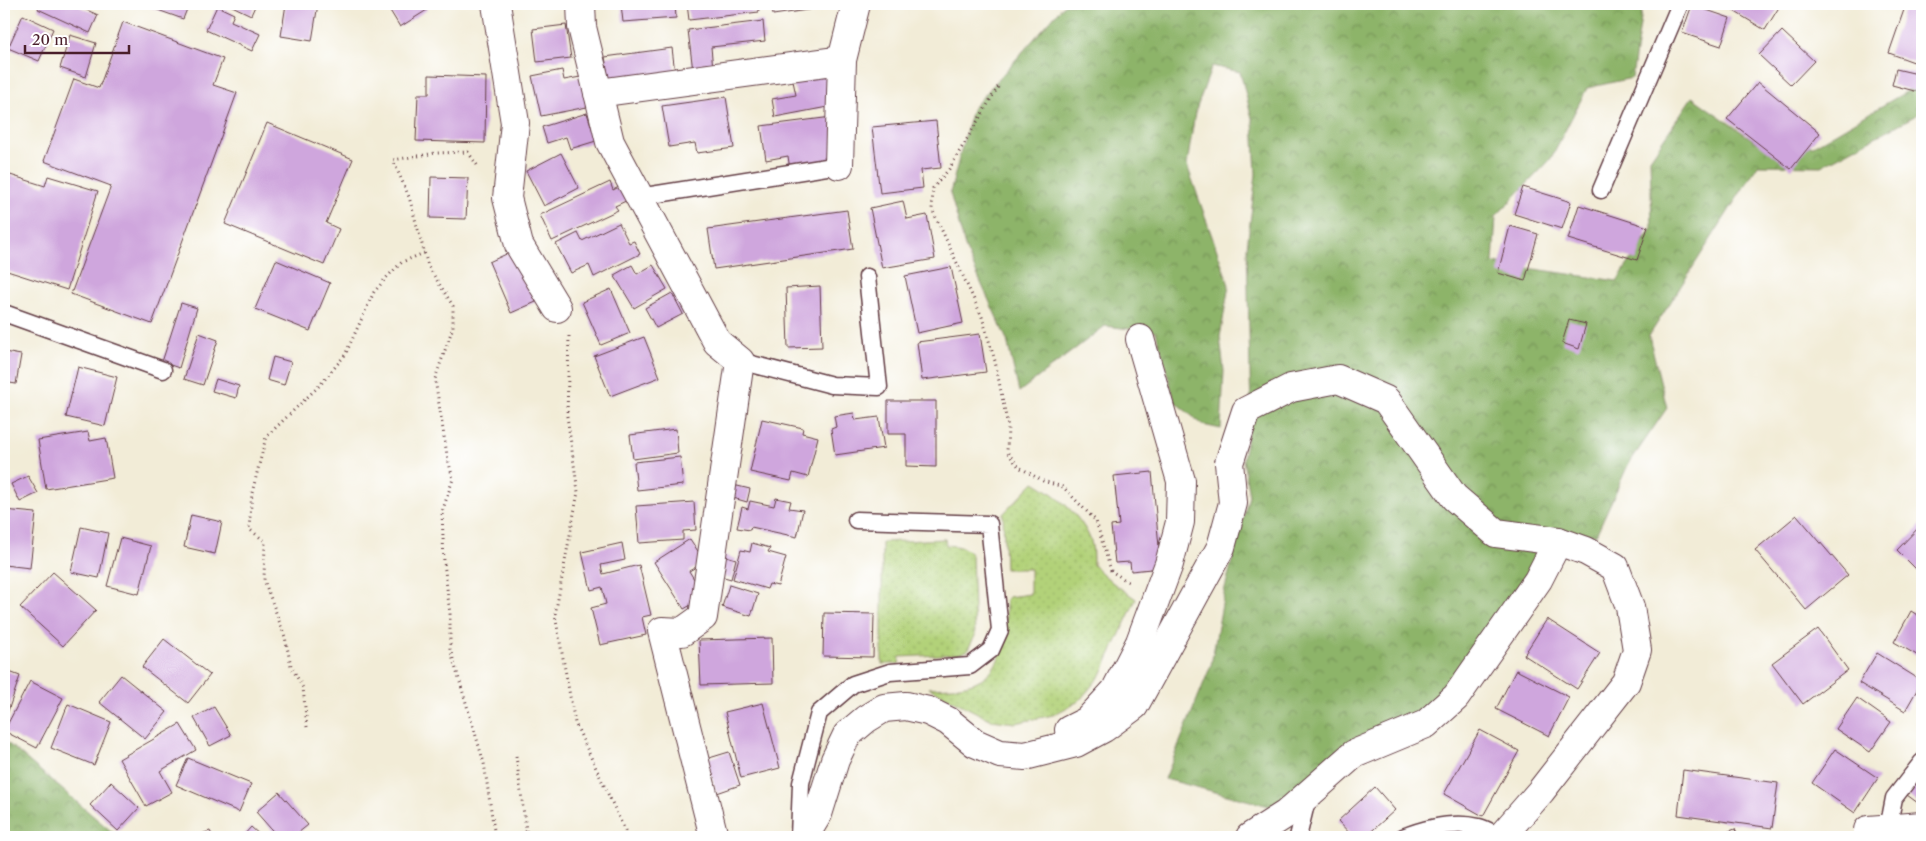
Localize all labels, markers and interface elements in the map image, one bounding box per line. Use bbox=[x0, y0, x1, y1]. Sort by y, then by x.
scale bar bbox=[25, 22, 129, 54]
text: 20 m bbox=[32, 30, 68, 49]

